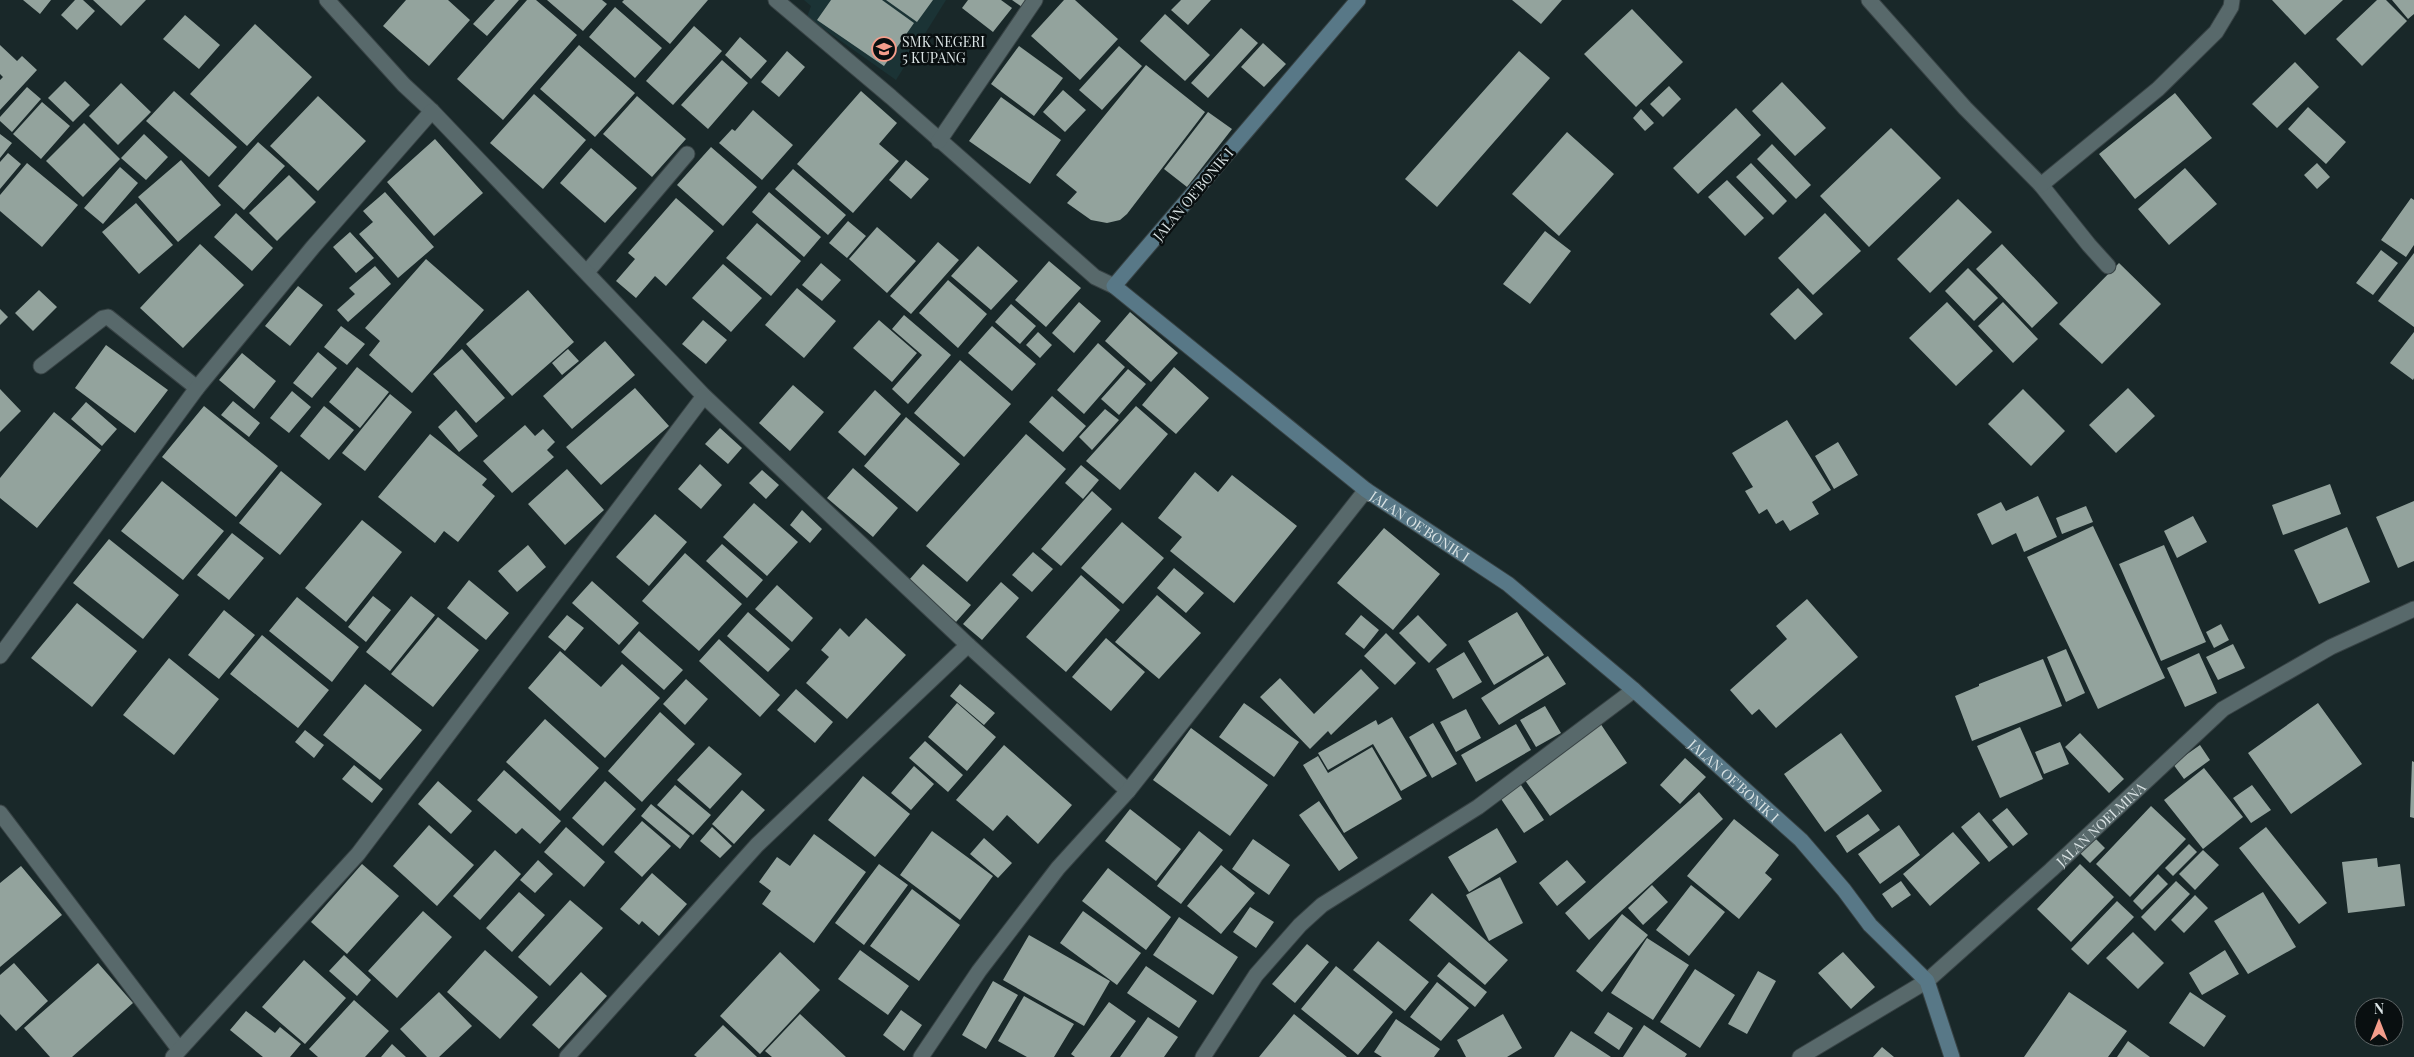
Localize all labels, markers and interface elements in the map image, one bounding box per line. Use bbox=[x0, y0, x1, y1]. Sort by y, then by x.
place label: SMK NEGERI 5 KUPANG bbox=[902, 32, 985, 67]
school or university icon: SMK NEGERI 5 KUPANG bbox=[871, 36, 897, 62]
street label: JALAN OE'BONIK I bbox=[1148, 143, 1238, 245]
street label: JALAN OE'BONIK I bbox=[1366, 485, 1474, 566]
street label: JALAN OE'BONIK I bbox=[1684, 734, 1784, 826]
street label: JALAN NOELMINA bbox=[2051, 777, 2149, 871]
north arrow bbox=[2354, 997, 2404, 1047]
text: N bbox=[2374, 999, 2384, 1018]

